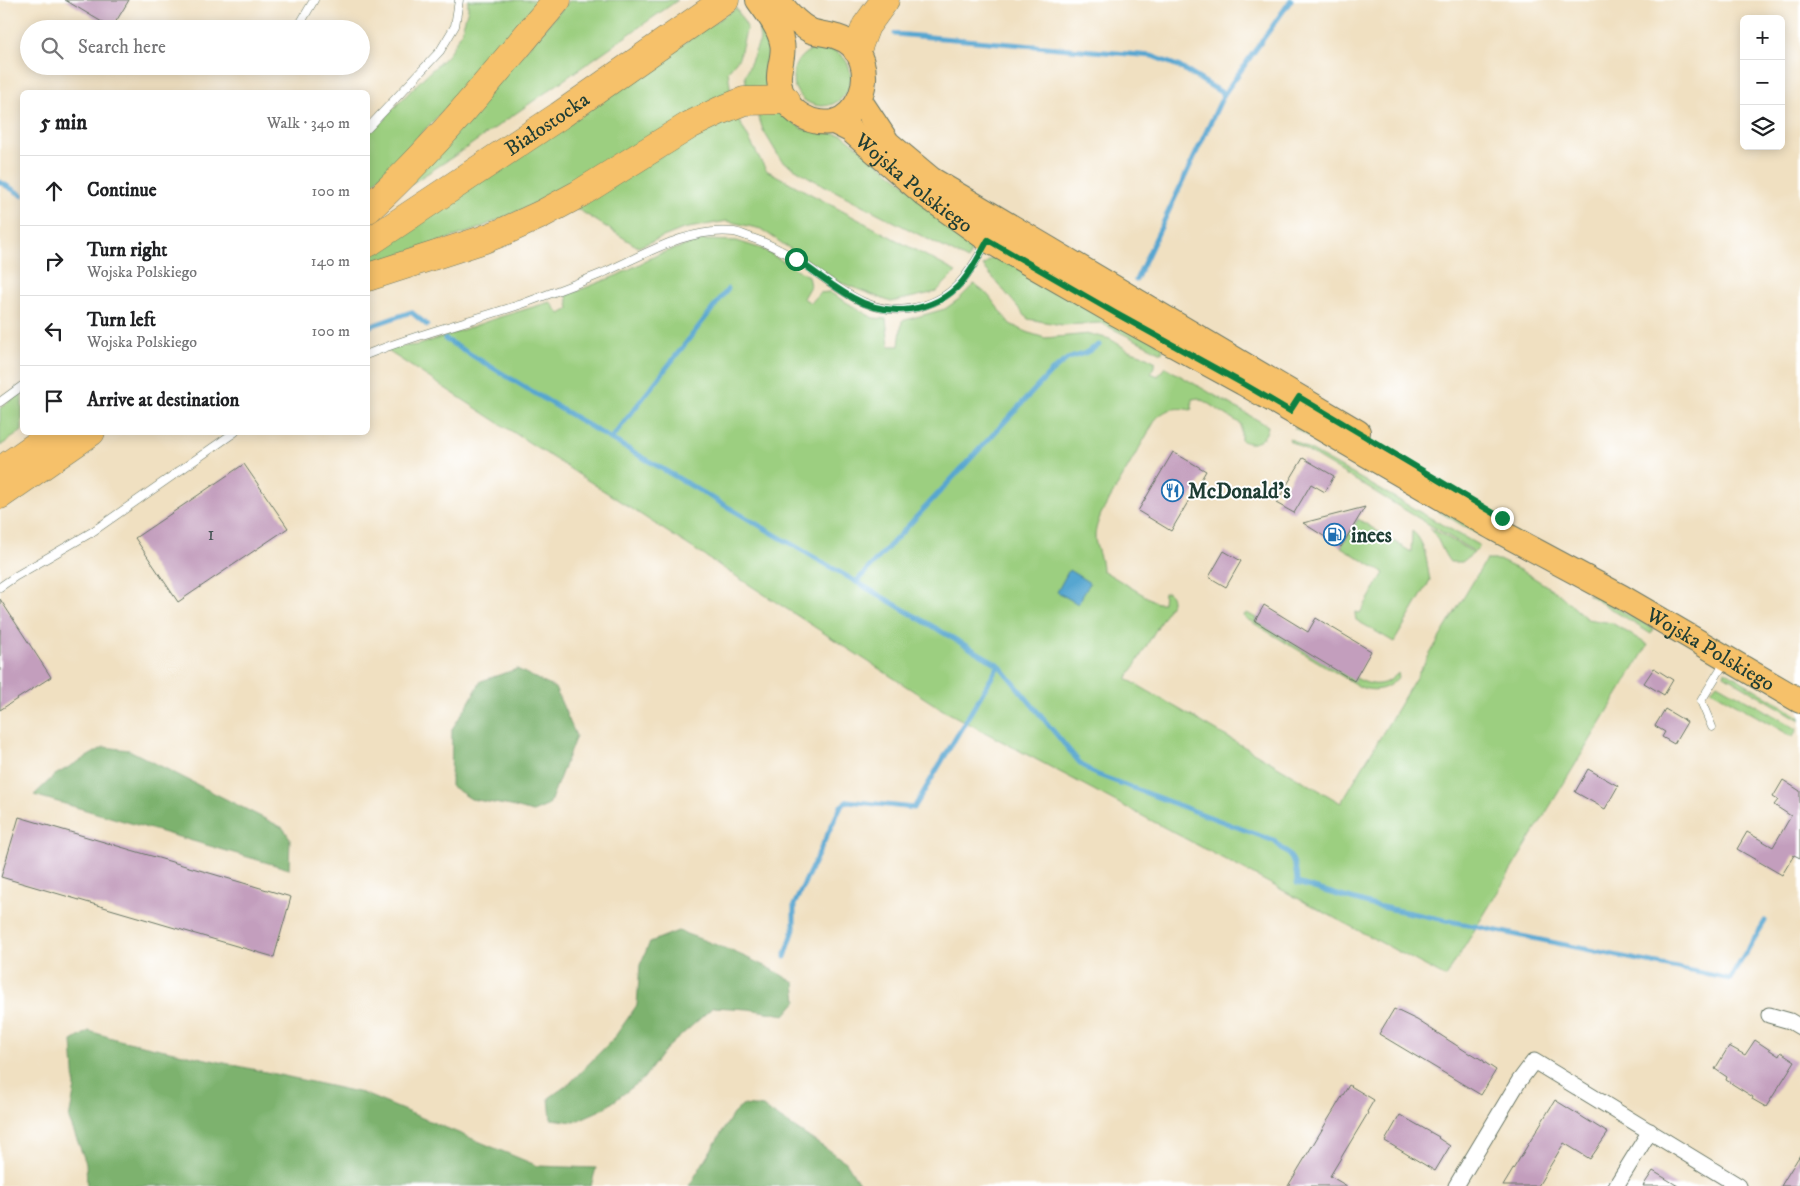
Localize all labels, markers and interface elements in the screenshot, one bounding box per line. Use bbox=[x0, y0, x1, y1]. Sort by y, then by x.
map controls bbox=[1740, 15, 1785, 150]
button: + bbox=[1740, 15, 1785, 60]
search box bbox=[20, 20, 370, 75]
icon: search bbox=[38, 34, 66, 62]
text: Search here bbox=[78, 36, 166, 59]
button: − bbox=[1740, 60, 1785, 105]
street label: Białostocka bbox=[500, 87, 595, 162]
button: layers bbox=[1740, 105, 1785, 150]
text: 5 min bbox=[40, 110, 87, 136]
text: Walk · 340 m bbox=[267, 113, 350, 133]
street label: Wojska Polskiego bbox=[848, 127, 978, 239]
icon: ahead bbox=[40, 177, 68, 205]
text: Continue bbox=[87, 179, 157, 202]
text: 100 m bbox=[312, 181, 350, 201]
text: Turn right bbox=[87, 239, 167, 262]
icon: right bbox=[40, 247, 68, 275]
route start bbox=[785, 248, 808, 271]
text: 140 m bbox=[311, 251, 350, 271]
text: Wojska Polskiego bbox=[87, 262, 197, 282]
text: Turn left bbox=[87, 309, 156, 332]
icon: left bbox=[40, 317, 68, 345]
text: 100 m bbox=[312, 321, 350, 341]
text: Wojska Polskiego bbox=[87, 332, 197, 352]
icon: arrive bbox=[40, 387, 68, 415]
text: Arrive at destination bbox=[87, 389, 239, 412]
restaurant icon: McDonald's bbox=[1160, 479, 1184, 503]
place label: McDonald's bbox=[1188, 479, 1291, 505]
route end bbox=[1491, 507, 1514, 530]
house number: 1 bbox=[208, 523, 215, 546]
fuel station icon: inees bbox=[1323, 523, 1347, 547]
place label: inees bbox=[1351, 523, 1392, 549]
street label: Wojska Polskiego bbox=[1640, 601, 1779, 697]

